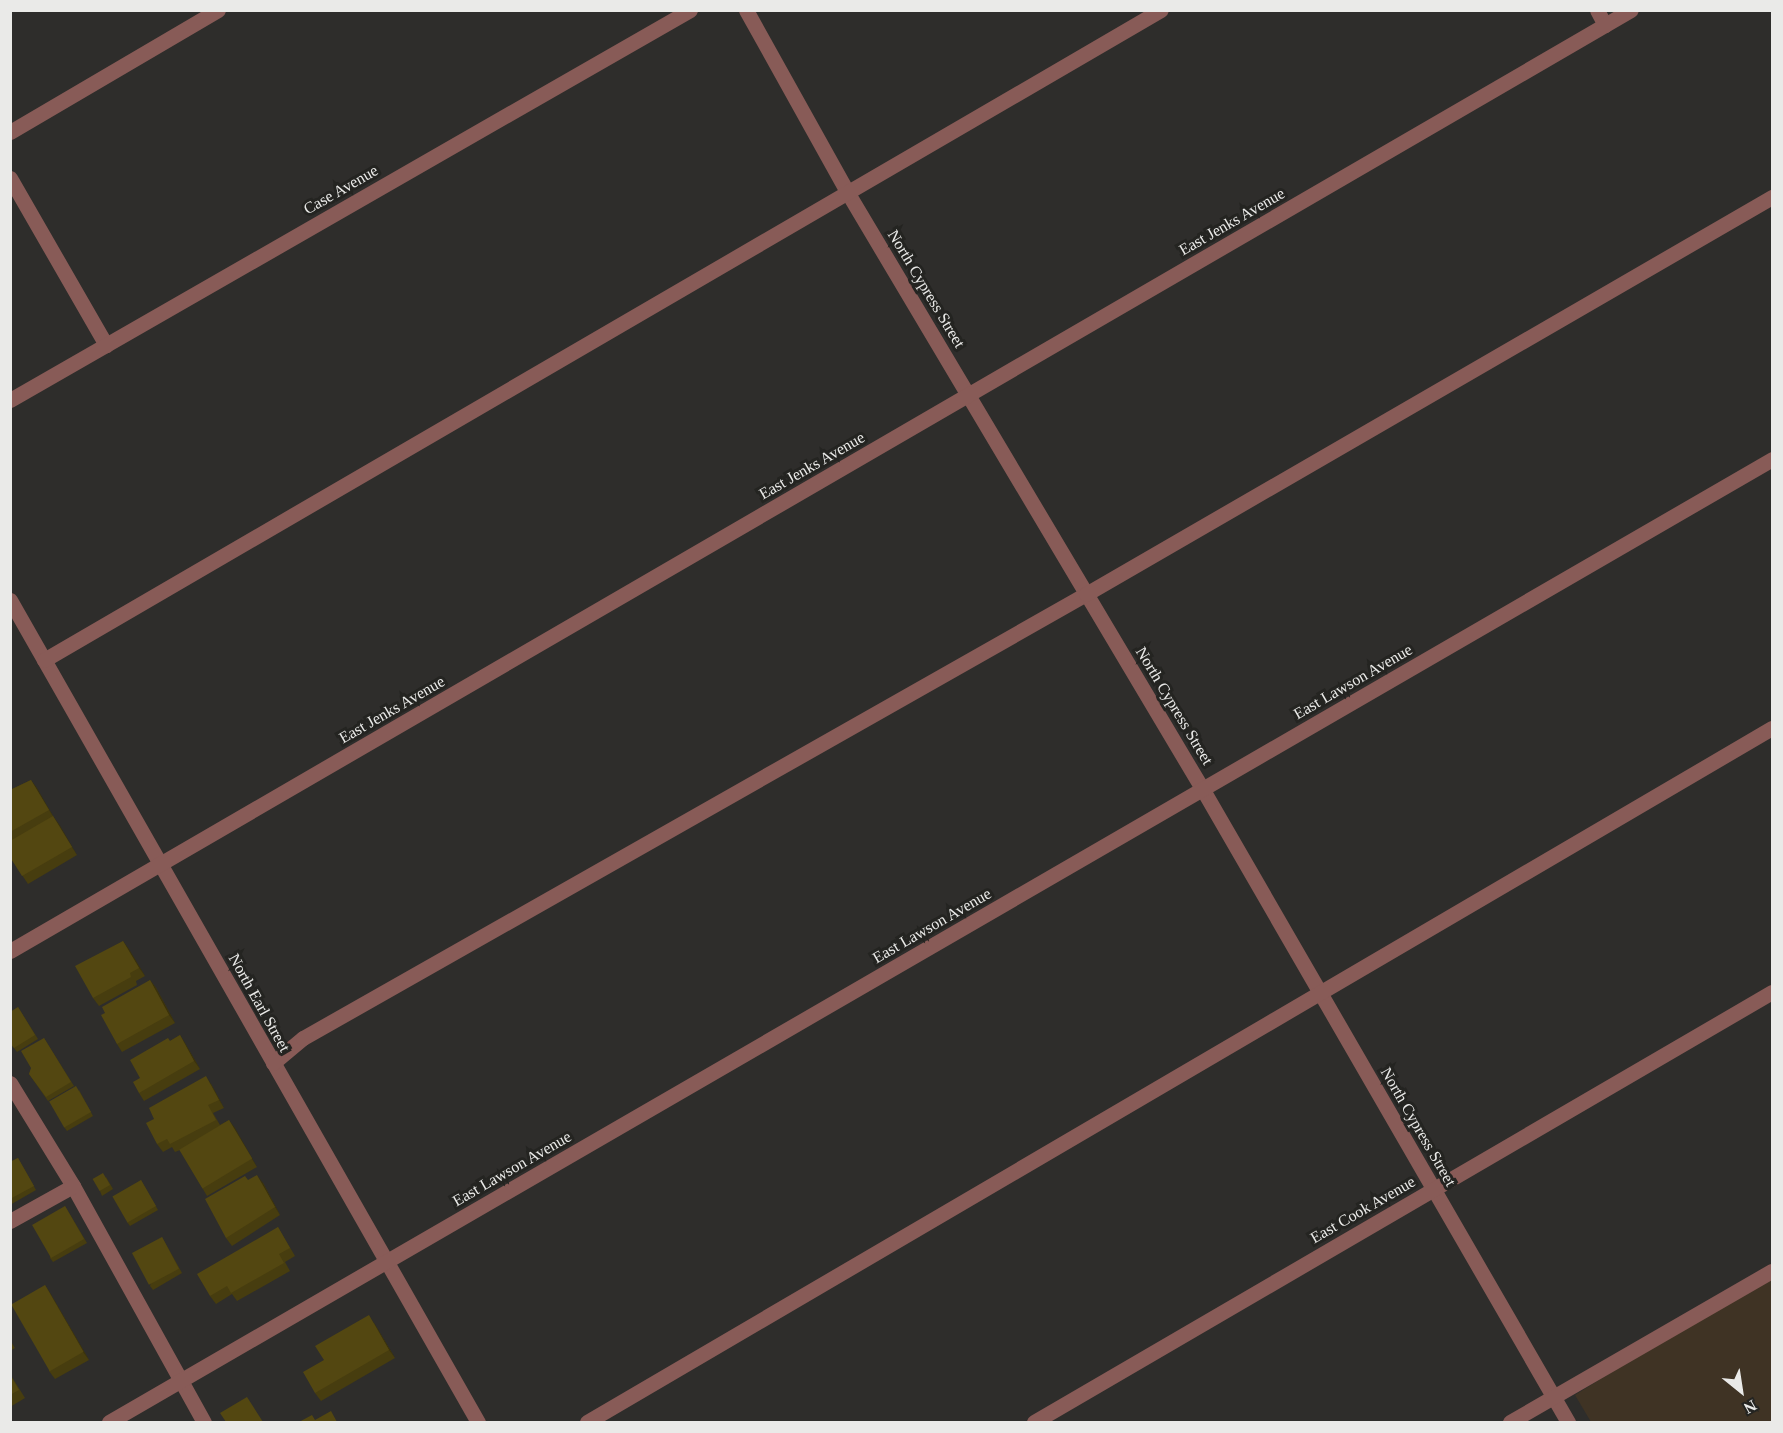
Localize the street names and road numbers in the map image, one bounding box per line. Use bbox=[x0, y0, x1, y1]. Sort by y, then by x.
street label: Case Avenue bbox=[300, 161, 382, 219]
street label: East Jenks Avenue bbox=[1175, 184, 1289, 260]
street label: North Cypress Street bbox=[883, 227, 969, 351]
street label: East Jenks Avenue bbox=[755, 428, 869, 504]
street label: East Lawson Avenue bbox=[1290, 640, 1416, 724]
street label: North Cypress Street bbox=[1131, 644, 1217, 768]
street label: East Jenks Avenue bbox=[335, 672, 449, 748]
street label: East Lawson Avenue bbox=[869, 884, 995, 968]
street label: North Earl Street bbox=[224, 951, 294, 1055]
street label: North Cypress Street bbox=[1376, 1064, 1460, 1190]
street label: East Lawson Avenue bbox=[449, 1127, 575, 1211]
street label: East Cook Avenue bbox=[1307, 1172, 1419, 1248]

